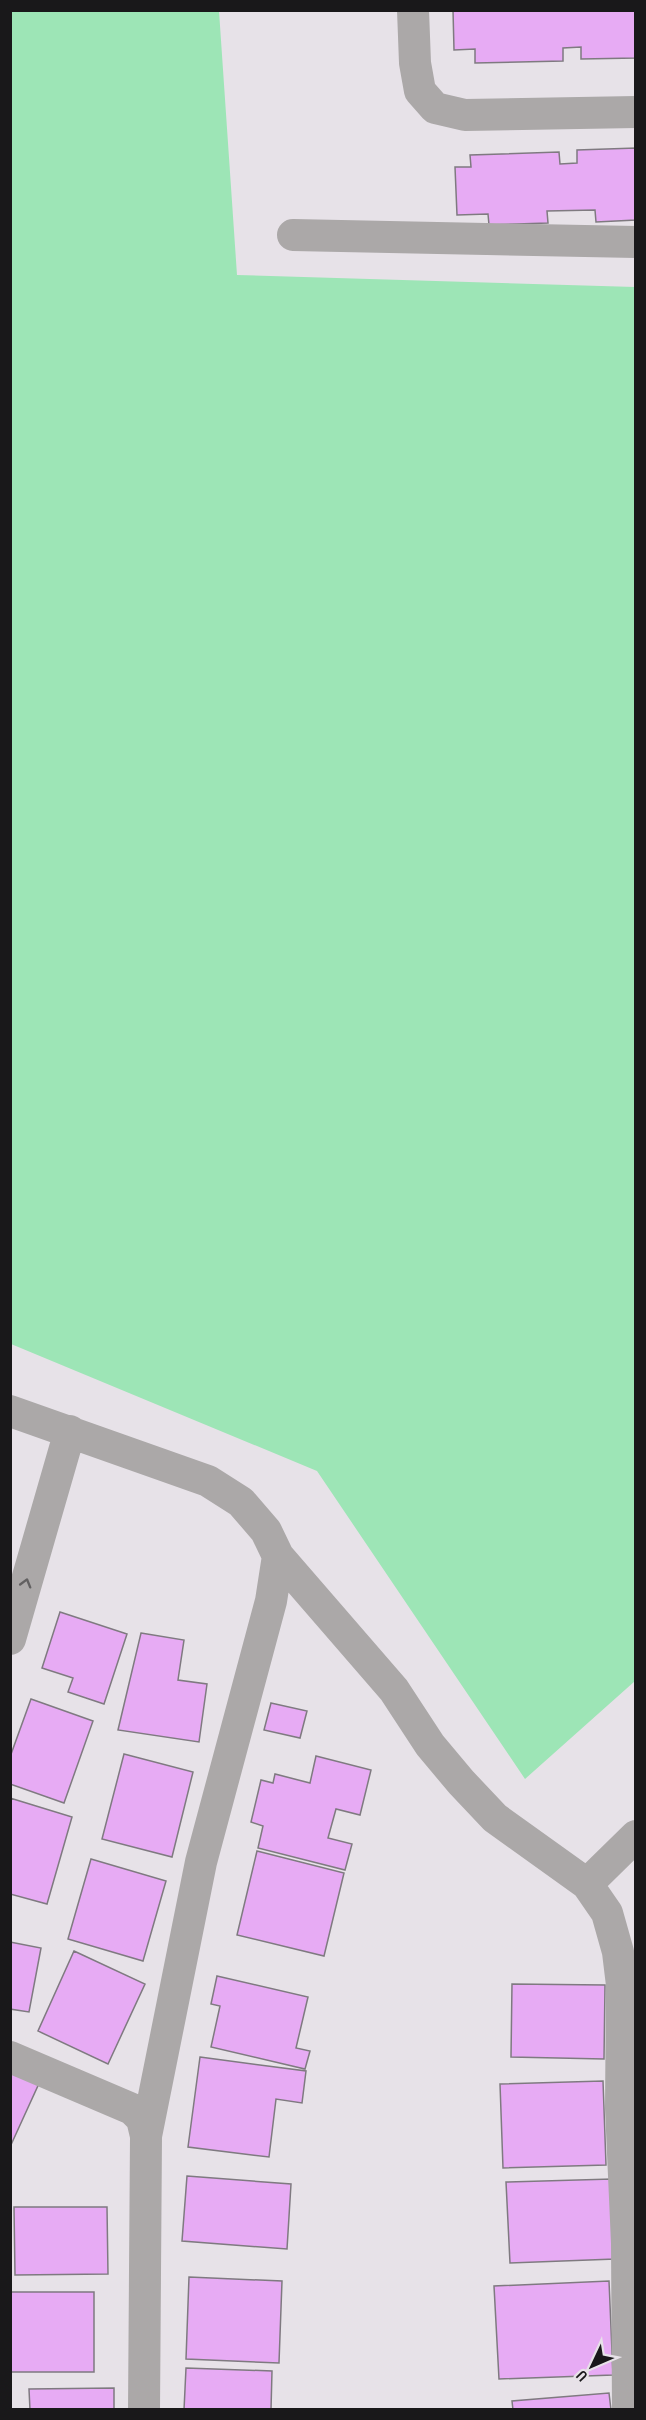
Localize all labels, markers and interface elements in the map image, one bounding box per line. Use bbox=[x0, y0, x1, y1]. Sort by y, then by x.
one-way arrow bbox=[19, 1578, 32, 1588]
north arrow bbox=[562, 2336, 622, 2396]
text: U bbox=[573, 2366, 592, 2385]

